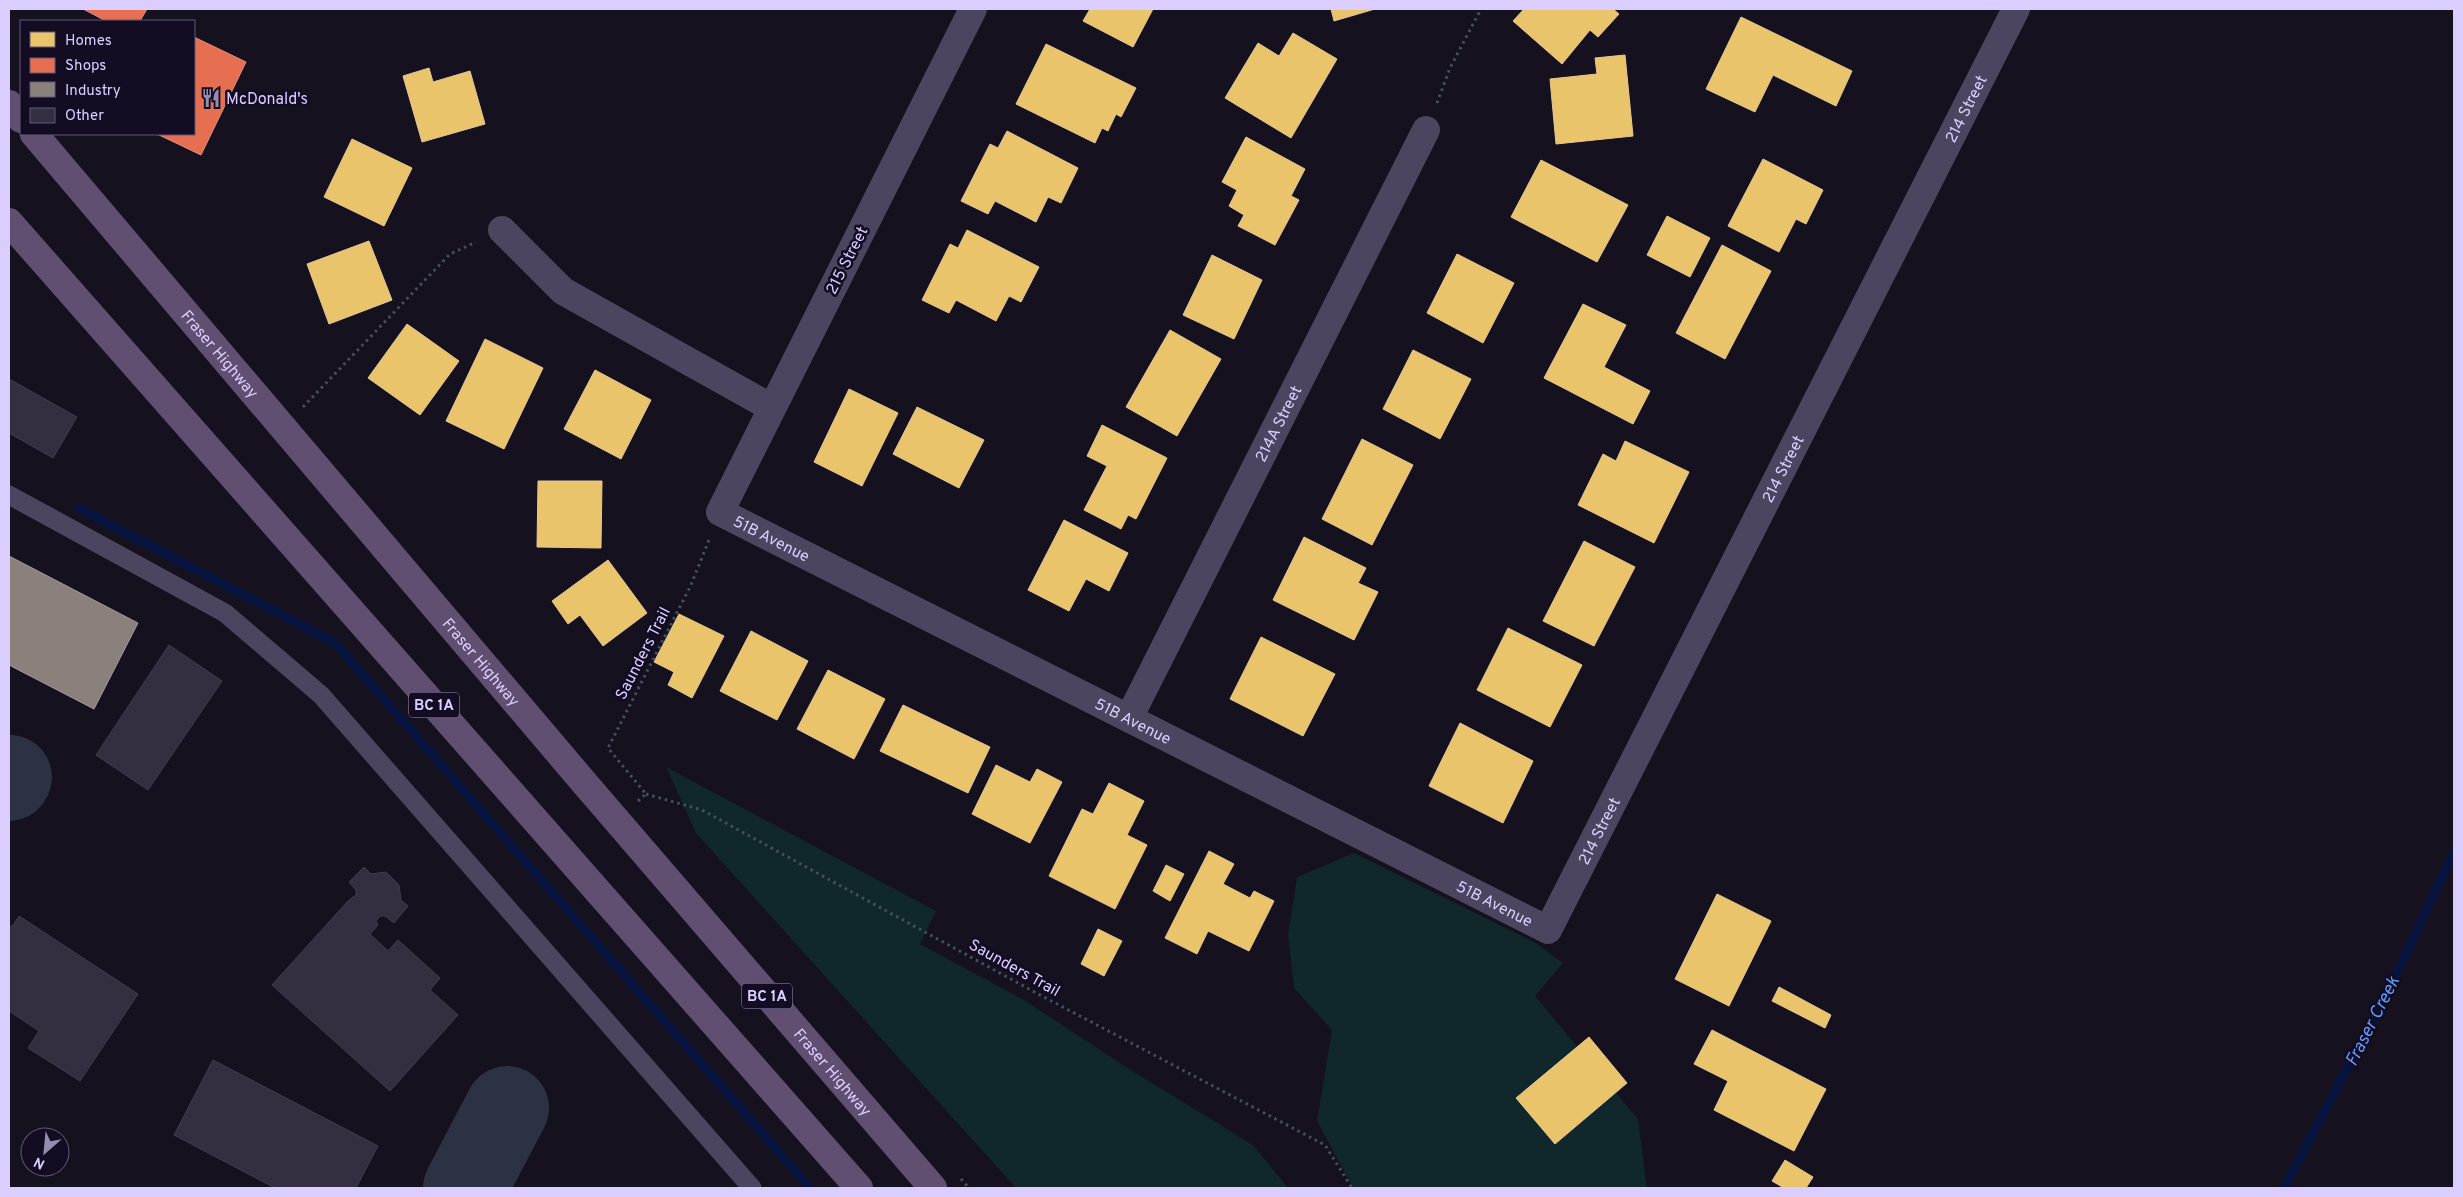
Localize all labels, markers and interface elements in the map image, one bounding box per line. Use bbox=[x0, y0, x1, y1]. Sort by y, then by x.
legend bbox=[20, 20, 195, 135]
text: Homes bbox=[65, 32, 112, 51]
text: Shops bbox=[65, 57, 106, 76]
street label: 214 Street bbox=[1942, 72, 1993, 147]
text: Industry bbox=[65, 82, 121, 101]
restaurant icon: McDonald's bbox=[200, 87, 222, 109]
place label: McDonald's bbox=[226, 90, 308, 110]
text: Other bbox=[65, 107, 104, 126]
street label: 215 Street bbox=[822, 224, 873, 298]
street label: Fraser Highway bbox=[176, 307, 262, 403]
street label: 214A Street bbox=[1252, 383, 1307, 466]
street label: 214 Street bbox=[1759, 432, 1810, 507]
street label: 51B Avenue bbox=[729, 512, 812, 568]
street label: Saunders Trail bbox=[612, 604, 676, 704]
street label: Fraser Highway bbox=[437, 615, 523, 711]
road number: BC 1A bbox=[409, 692, 459, 718]
street label: 51B Avenue bbox=[1091, 695, 1174, 750]
street label: 214 Street bbox=[1575, 794, 1626, 869]
street label: 51B Avenue bbox=[1452, 877, 1535, 933]
street label: Saunders Trail bbox=[965, 935, 1063, 1002]
water label: Fraser Creek bbox=[2341, 972, 2406, 1070]
road number: BC 1A bbox=[742, 984, 792, 1008]
street label: Fraser Highway bbox=[788, 1025, 875, 1121]
north arrow bbox=[20, 1127, 70, 1177]
text: N bbox=[31, 1152, 48, 1172]

